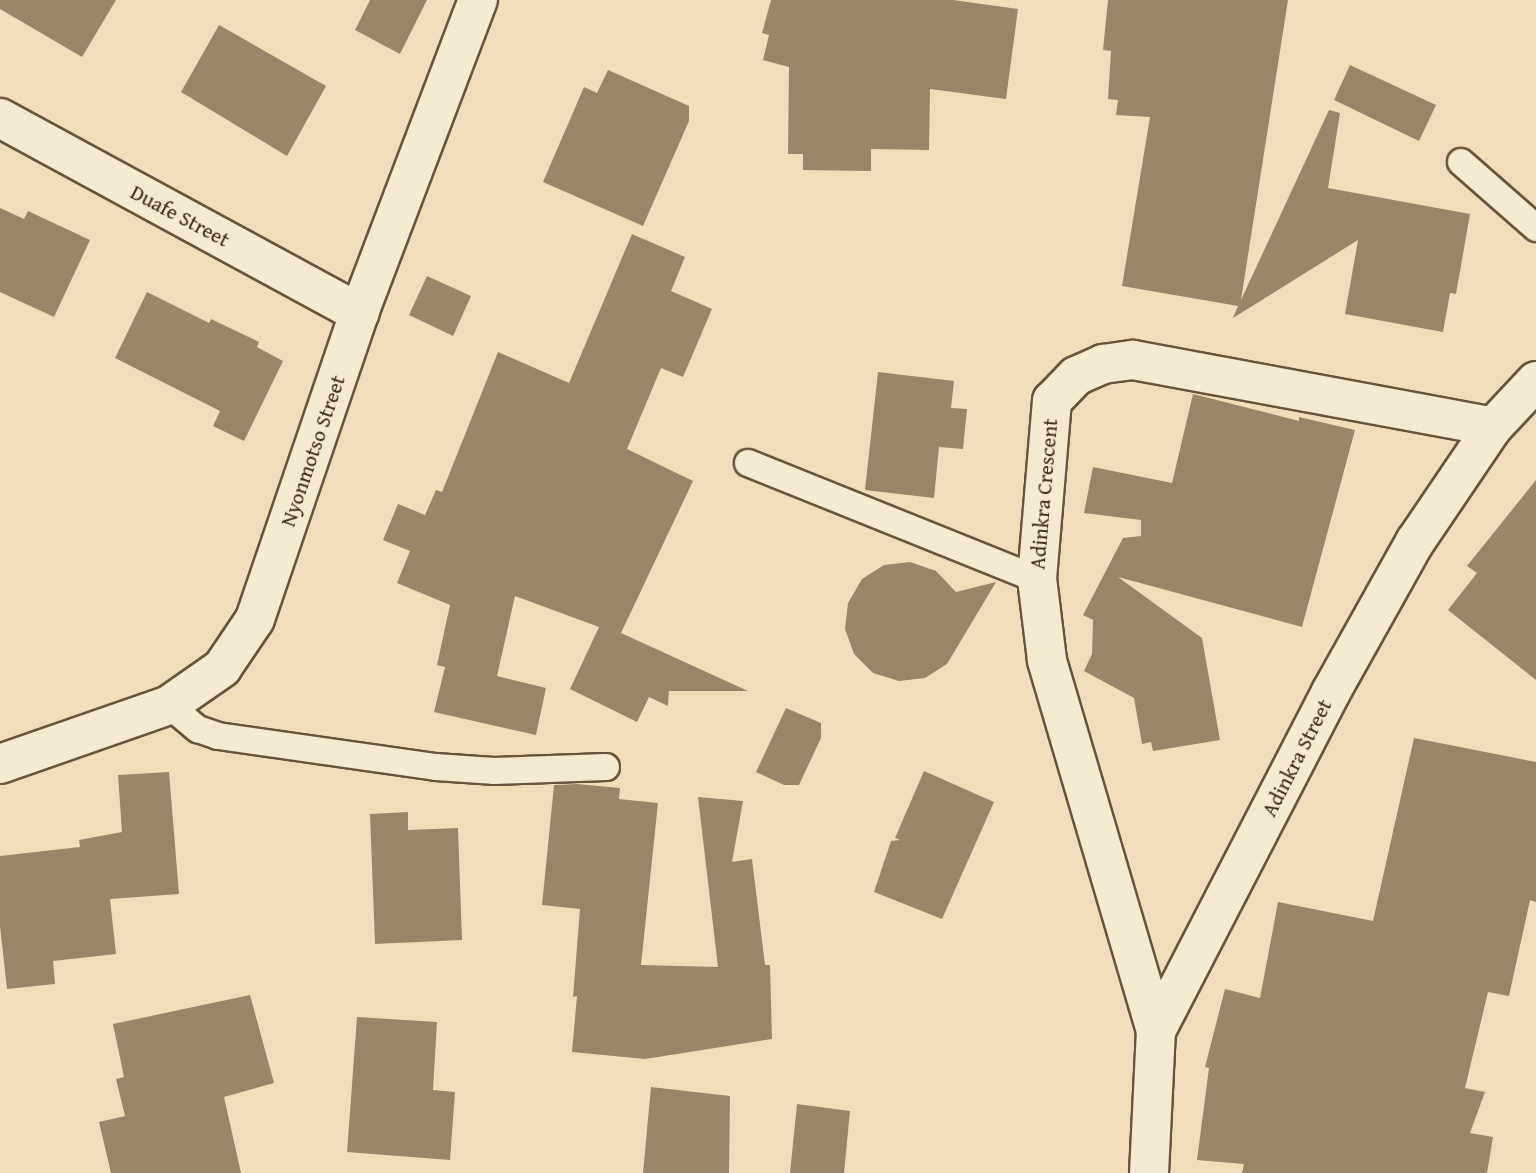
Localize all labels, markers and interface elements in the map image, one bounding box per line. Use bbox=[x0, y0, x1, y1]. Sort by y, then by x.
street label: Duafe Street bbox=[126, 179, 234, 253]
street label: Nyonmotso Street bbox=[275, 372, 351, 530]
street label: Adinkra Crescent bbox=[1025, 417, 1063, 571]
street label: Adinkra Street bbox=[1257, 695, 1337, 821]

